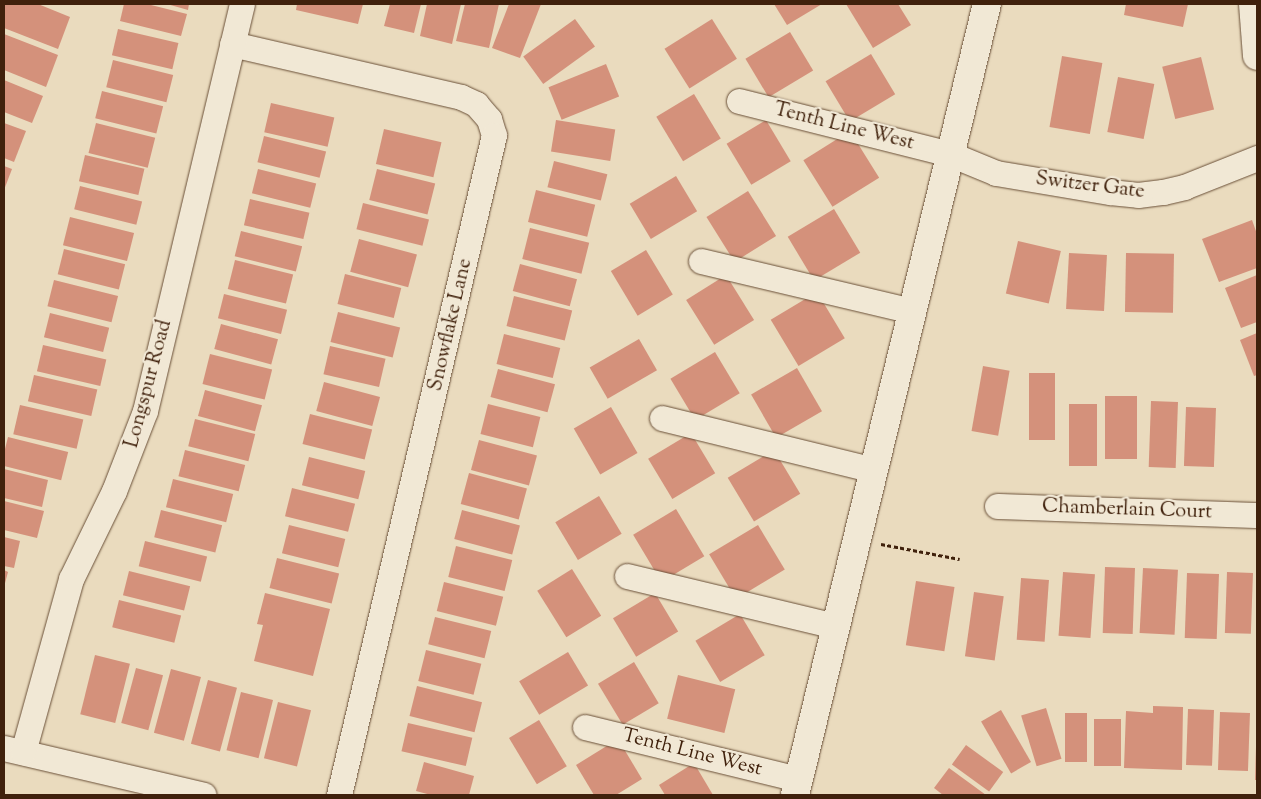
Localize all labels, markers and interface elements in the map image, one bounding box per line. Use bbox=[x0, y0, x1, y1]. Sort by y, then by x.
street label: Tenth Line West bbox=[772, 98, 916, 156]
street label: Switzer Gate bbox=[1034, 167, 1146, 205]
street label: Snowflake Lane bbox=[424, 256, 478, 394]
street label: Longspur Road bbox=[120, 317, 178, 451]
street label: Chamberlain Court bbox=[1042, 495, 1212, 525]
street label: Tenth Line West bbox=[620, 724, 764, 782]

